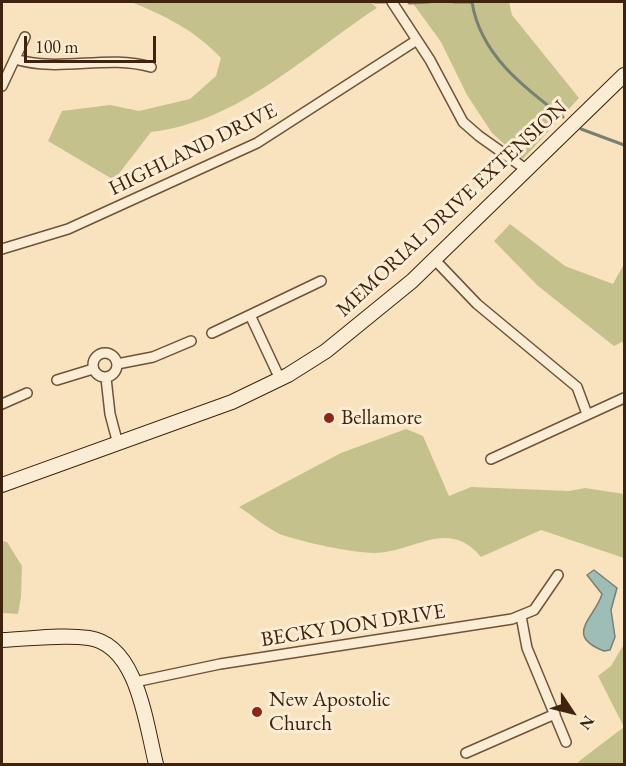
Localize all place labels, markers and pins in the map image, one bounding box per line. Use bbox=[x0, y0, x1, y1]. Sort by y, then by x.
place label: Bellamore bbox=[341, 405, 422, 431]
marker: Bellamore bbox=[322, 411, 336, 425]
place label: New Apostolic Church bbox=[269, 687, 390, 737]
marker: New Apostolic Church bbox=[250, 705, 264, 719]

